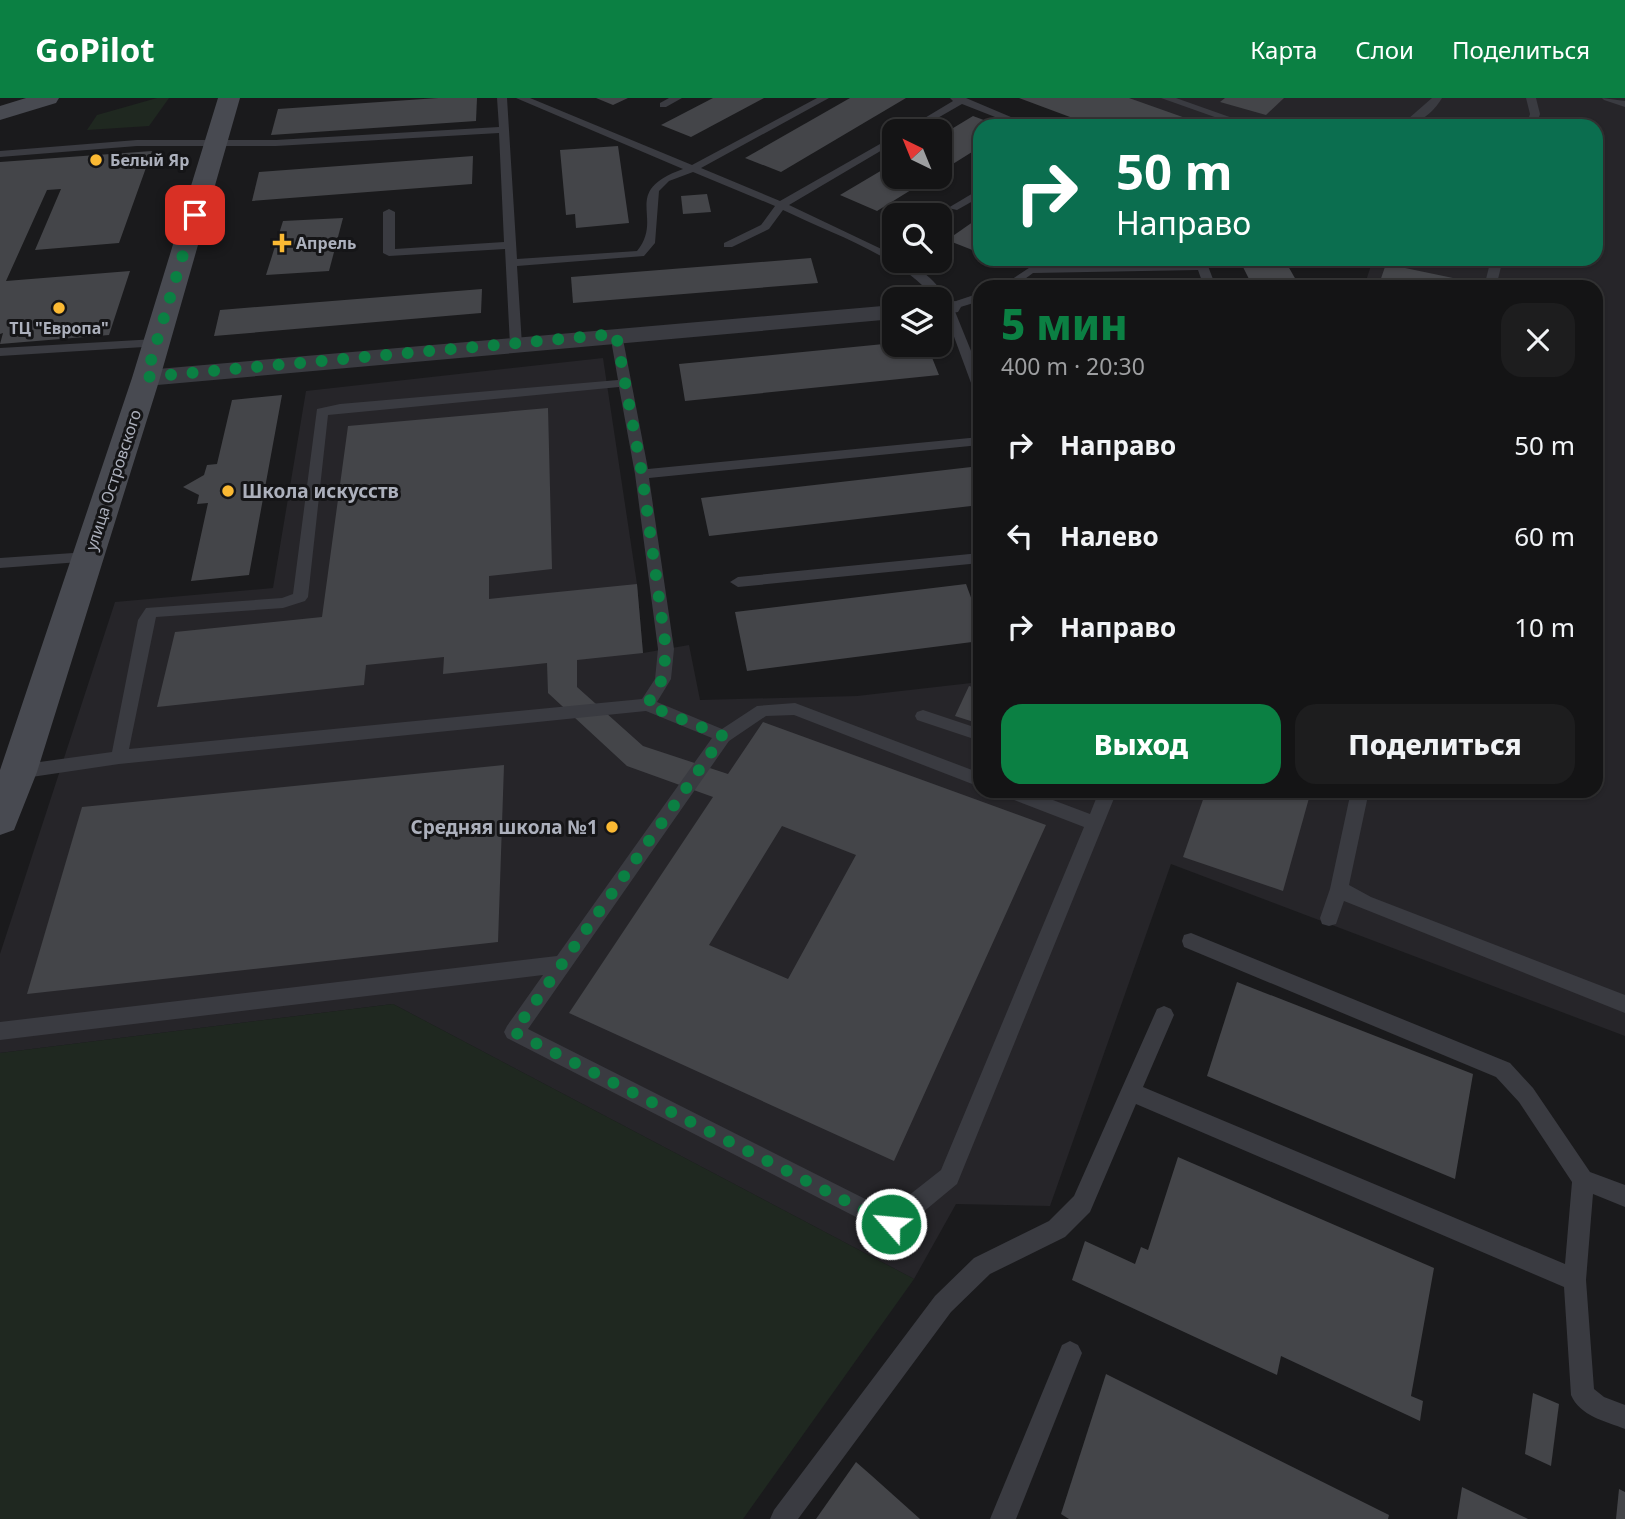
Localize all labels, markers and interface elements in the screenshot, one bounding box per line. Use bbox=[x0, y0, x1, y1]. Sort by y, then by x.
text: GoPilot bbox=[35, 27, 155, 72]
text: Карта bbox=[1250, 33, 1317, 66]
text: Слои bbox=[1355, 33, 1414, 66]
text: Поделиться bbox=[1452, 33, 1590, 66]
north arrow bbox=[882, 119, 952, 189]
map controls bbox=[882, 119, 952, 357]
text: 50 m bbox=[1116, 138, 1233, 204]
icon: right bbox=[1001, 147, 1092, 238]
place label: Белый Яр bbox=[110, 149, 189, 171]
marker: Белый Яр bbox=[88, 152, 104, 168]
pin bbox=[165, 185, 225, 245]
icon: arrive bbox=[176, 196, 214, 234]
text: Направо bbox=[1116, 201, 1251, 244]
button: search bbox=[882, 203, 952, 273]
place label: Апрель bbox=[296, 232, 356, 254]
marker: Апрель bbox=[274, 235, 290, 251]
button: layers bbox=[882, 287, 952, 357]
text: 5 мин bbox=[1001, 295, 1128, 352]
marker: ТЦ "Европа" bbox=[51, 300, 67, 316]
button: close bbox=[1501, 303, 1575, 377]
place label: ТЦ "Европа" bbox=[9, 317, 109, 339]
text: 400 m · 20:30 bbox=[1001, 350, 1145, 382]
street label: улица Островского bbox=[80, 407, 146, 553]
icon: right bbox=[1001, 426, 1039, 464]
text: Направо bbox=[1060, 427, 1176, 463]
text: 50 m bbox=[1514, 427, 1575, 463]
place label: Школа искусств bbox=[242, 478, 399, 504]
marker: Школа искусств bbox=[220, 483, 236, 499]
icon: left bbox=[1001, 517, 1039, 555]
text: Налево bbox=[1060, 518, 1159, 554]
text: 60 m bbox=[1514, 518, 1575, 554]
icon: right bbox=[1001, 608, 1039, 646]
text: Направо bbox=[1060, 609, 1176, 645]
text: 10 m bbox=[1514, 609, 1575, 645]
button: Выход bbox=[1001, 704, 1281, 784]
button: Поделиться bbox=[1295, 704, 1575, 784]
place label: Средняя школа №1 bbox=[411, 814, 598, 840]
marker: Средняя школа №1 bbox=[604, 819, 620, 835]
position arrow bbox=[854, 1187, 928, 1261]

